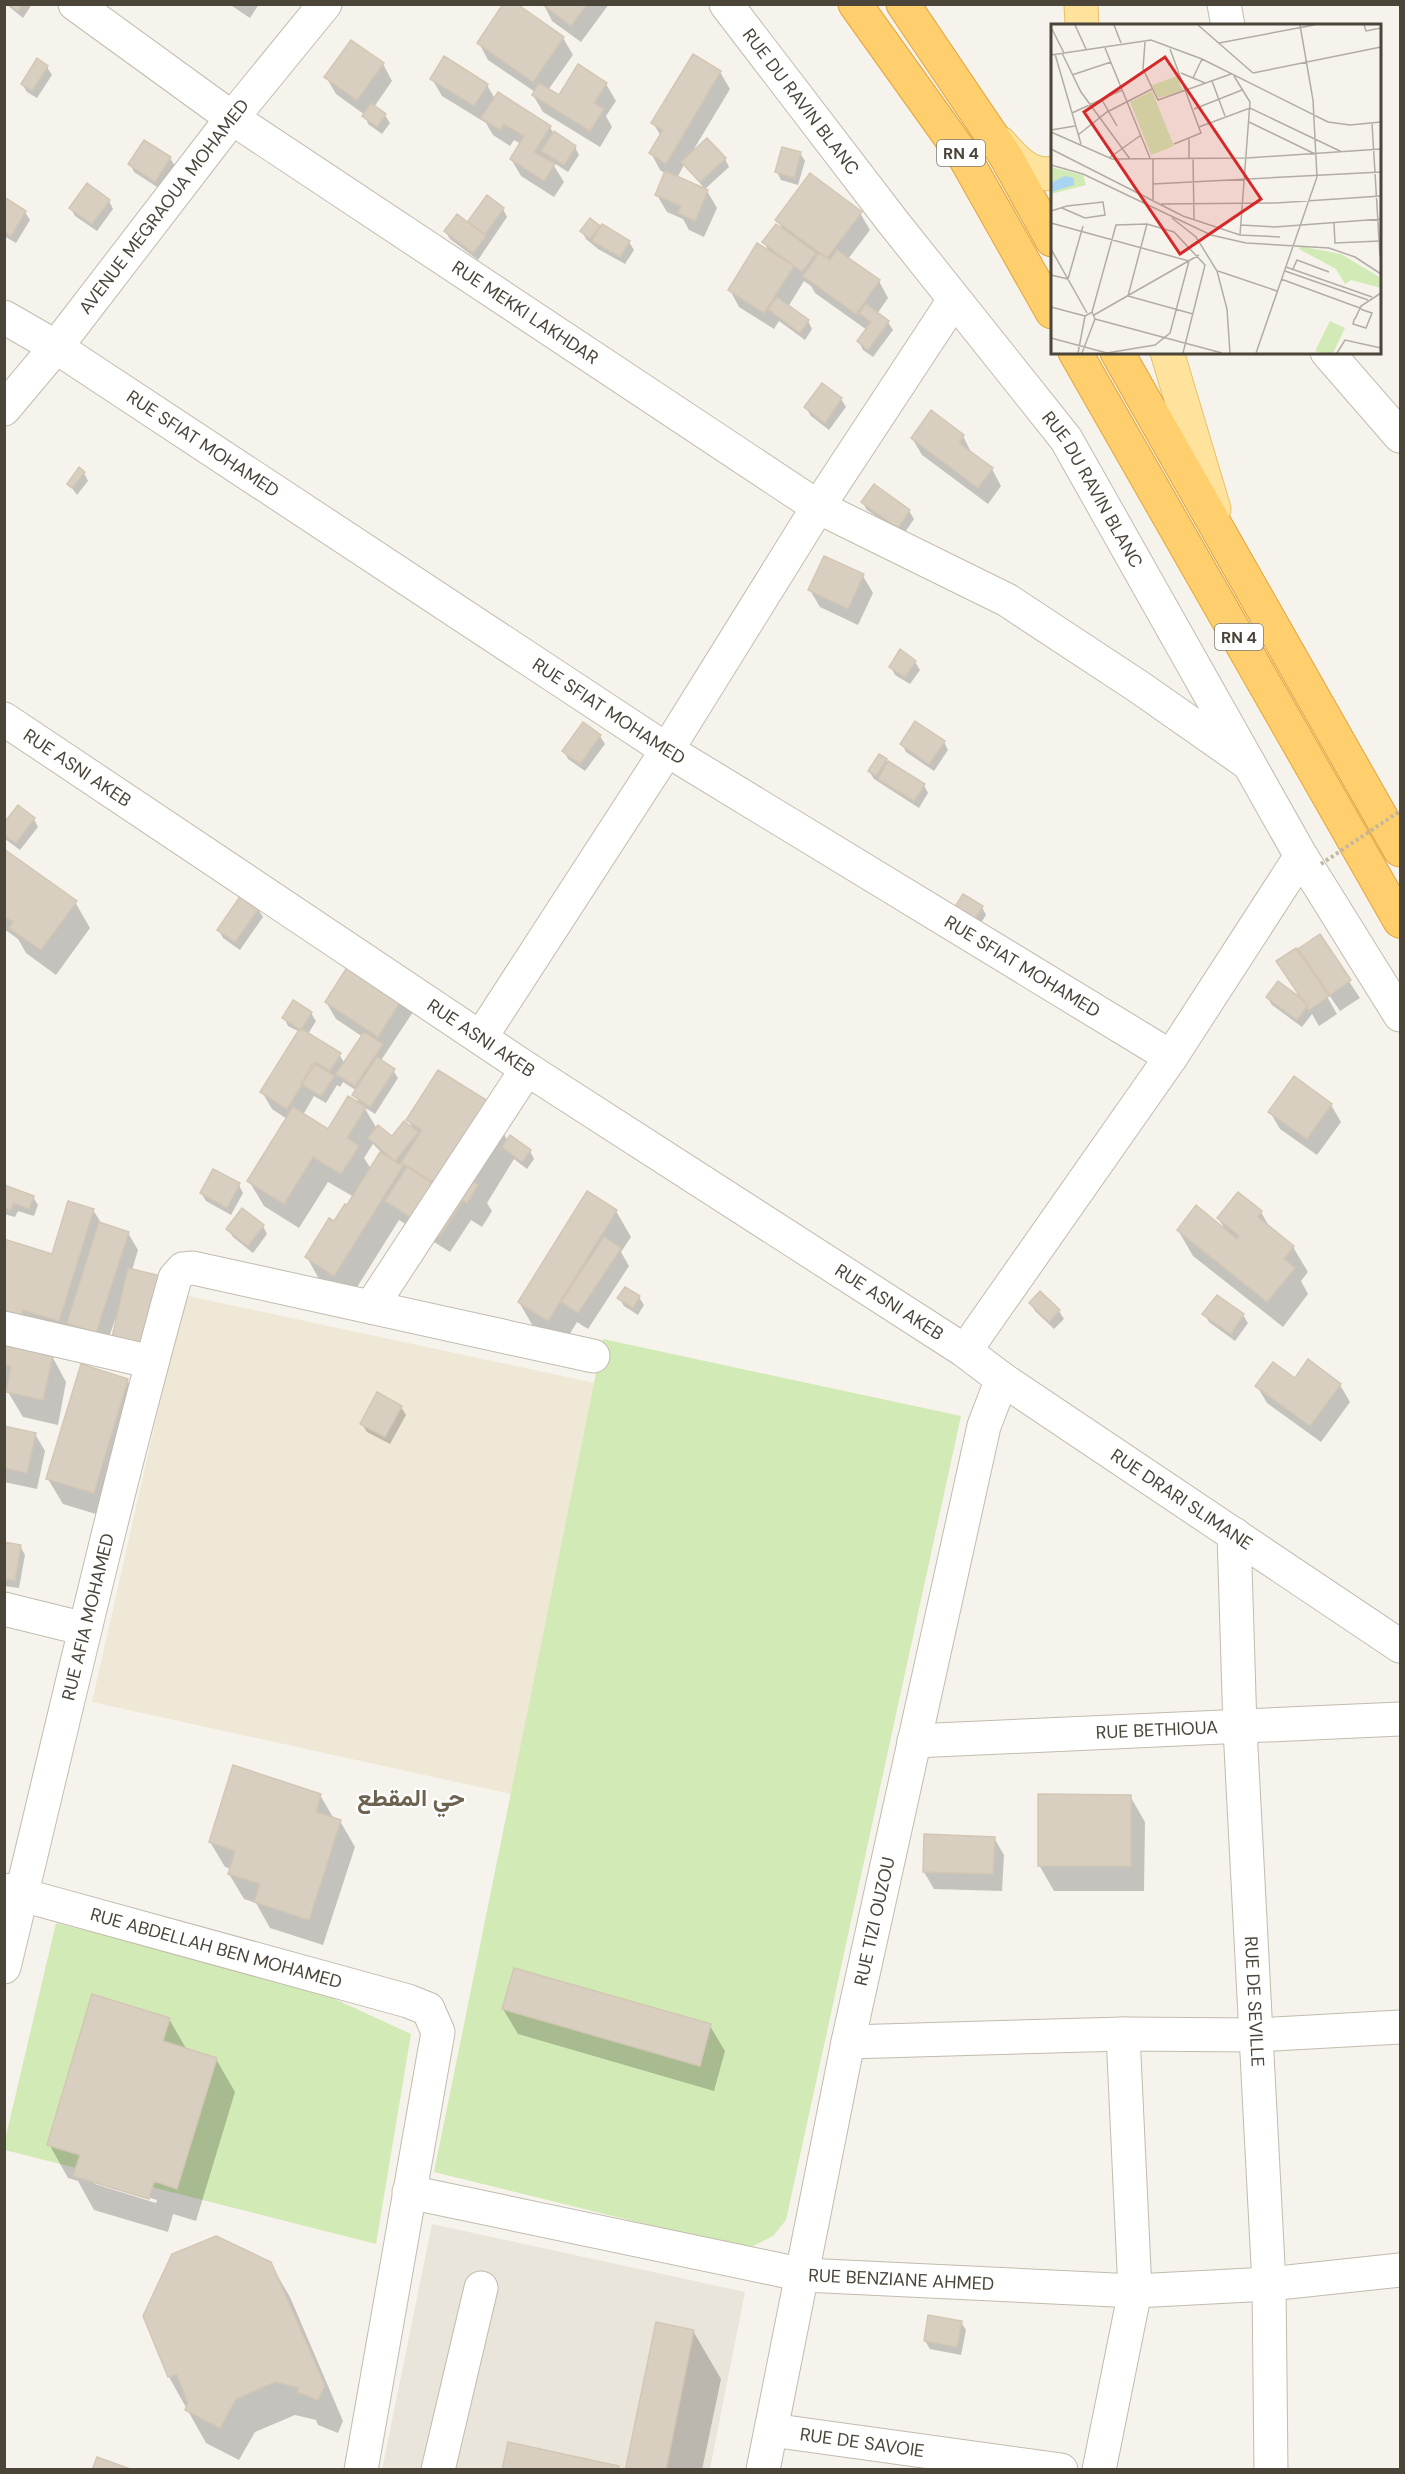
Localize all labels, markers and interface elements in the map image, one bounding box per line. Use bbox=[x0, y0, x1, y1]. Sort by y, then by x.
street label: RUE DU RAVIN BLANC bbox=[737, 23, 865, 180]
inset map bbox=[1051, 24, 1381, 354]
street label: AVENUE MEGRAOUA MOHAMED bbox=[73, 94, 255, 319]
road number: RN 4 bbox=[937, 140, 985, 166]
street label: RUE MEKKI LAKHDAR bbox=[447, 255, 603, 370]
street label: RUE SFIAT MOHAMED bbox=[122, 385, 284, 503]
street label: RUE DU RAVIN BLANC bbox=[1036, 406, 1148, 572]
road number: RN 4 bbox=[1215, 624, 1263, 650]
street label: RUE SFIAT MOHAMED bbox=[528, 652, 690, 770]
street label: RUE ASNI AKEB bbox=[19, 723, 136, 813]
street label: RUE SFIAT MOHAMED bbox=[940, 910, 1105, 1023]
street label: RUE ASNI AKEB bbox=[422, 994, 540, 1083]
street label: RUE ASNI AKEB bbox=[830, 1258, 948, 1346]
street label: RUE DRARI SLIMANE bbox=[1106, 1443, 1257, 1556]
street label: RUE AFIA MOHAMED bbox=[56, 1531, 120, 1703]
street label: RUE BETHIOUA bbox=[1095, 1715, 1218, 1745]
district label: حي المقطع bbox=[357, 1782, 465, 1818]
street label: RUE TIZI OUZOU bbox=[849, 1855, 901, 1988]
street label: RUE ABDELLAH BEN MOHAMED bbox=[88, 1902, 345, 1994]
street label: RUE DE SEVILLE bbox=[1239, 1936, 1270, 2068]
street label: RUE BENZIANE AHMED bbox=[808, 2263, 995, 2296]
street label: RUE DE SAVOIE bbox=[798, 2422, 926, 2463]

